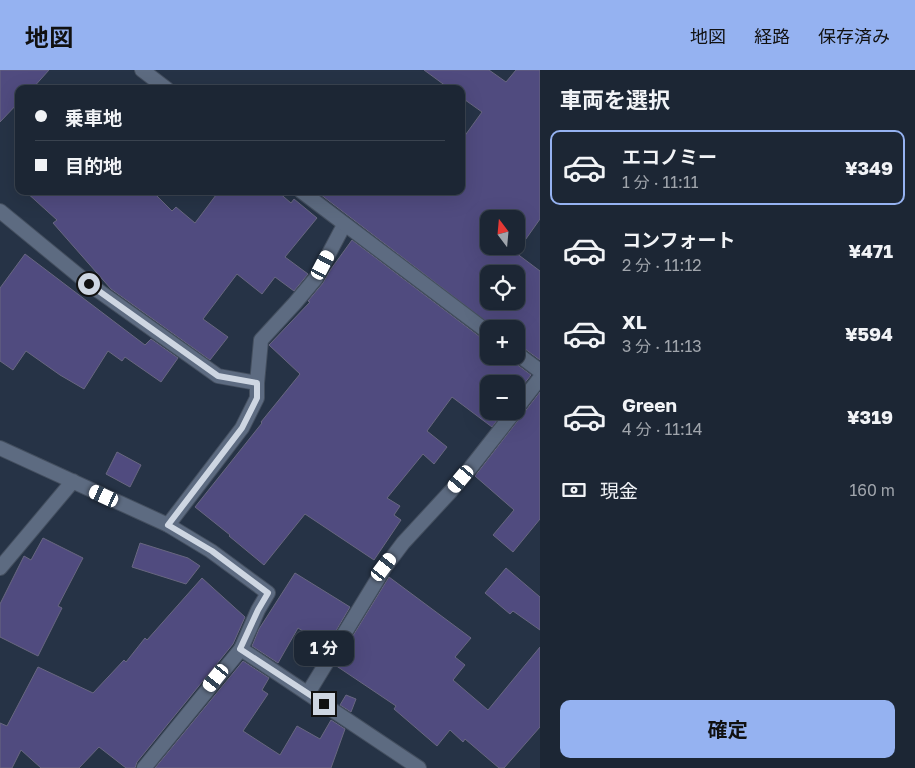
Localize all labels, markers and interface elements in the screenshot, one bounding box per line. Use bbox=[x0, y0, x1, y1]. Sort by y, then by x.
text: 地図 bbox=[25, 22, 73, 51]
text: 地図 bbox=[690, 25, 726, 47]
text: 経路 bbox=[754, 25, 790, 47]
text: 保存済み bbox=[818, 25, 890, 47]
text: 車両を選択 bbox=[560, 86, 670, 113]
text: 乗車地 bbox=[65, 106, 122, 129]
icon: car bbox=[562, 145, 607, 190]
text: エコノミー bbox=[622, 145, 717, 168]
text: 目的地 bbox=[65, 154, 122, 177]
text: ¥349 bbox=[845, 156, 893, 179]
text: 1 分 · 11:11 bbox=[622, 172, 698, 192]
north arrow bbox=[480, 210, 525, 255]
map controls bbox=[480, 210, 525, 420]
icon: car bbox=[562, 228, 607, 273]
text: コンフォート bbox=[622, 228, 735, 251]
text: ¥471 bbox=[848, 239, 893, 262]
car bbox=[309, 248, 336, 282]
text: 2 分 · 11:12 bbox=[622, 255, 701, 275]
button: locate bbox=[480, 265, 525, 310]
route start bbox=[78, 273, 100, 295]
text: XL bbox=[622, 310, 647, 333]
icon: car bbox=[562, 311, 607, 356]
button: + bbox=[480, 320, 525, 365]
text: ¥594 bbox=[845, 322, 893, 345]
text: 3 分 · 11:13 bbox=[622, 336, 702, 356]
button: − bbox=[480, 375, 525, 420]
text: Green bbox=[622, 393, 677, 416]
icon: car bbox=[562, 394, 607, 439]
text: ¥319 bbox=[847, 405, 893, 428]
text: 4 分 · 11:14 bbox=[622, 419, 702, 439]
car bbox=[445, 463, 476, 495]
icon: cash bbox=[560, 476, 588, 504]
text: 現金 bbox=[600, 479, 638, 502]
text: 160 m bbox=[849, 480, 895, 500]
car bbox=[87, 483, 120, 509]
car bbox=[368, 551, 399, 583]
callout: 1 分 bbox=[294, 632, 354, 666]
text: 1 分 bbox=[310, 638, 338, 658]
car bbox=[200, 662, 231, 694]
route end bbox=[313, 693, 335, 715]
button: 確定 bbox=[560, 700, 895, 758]

